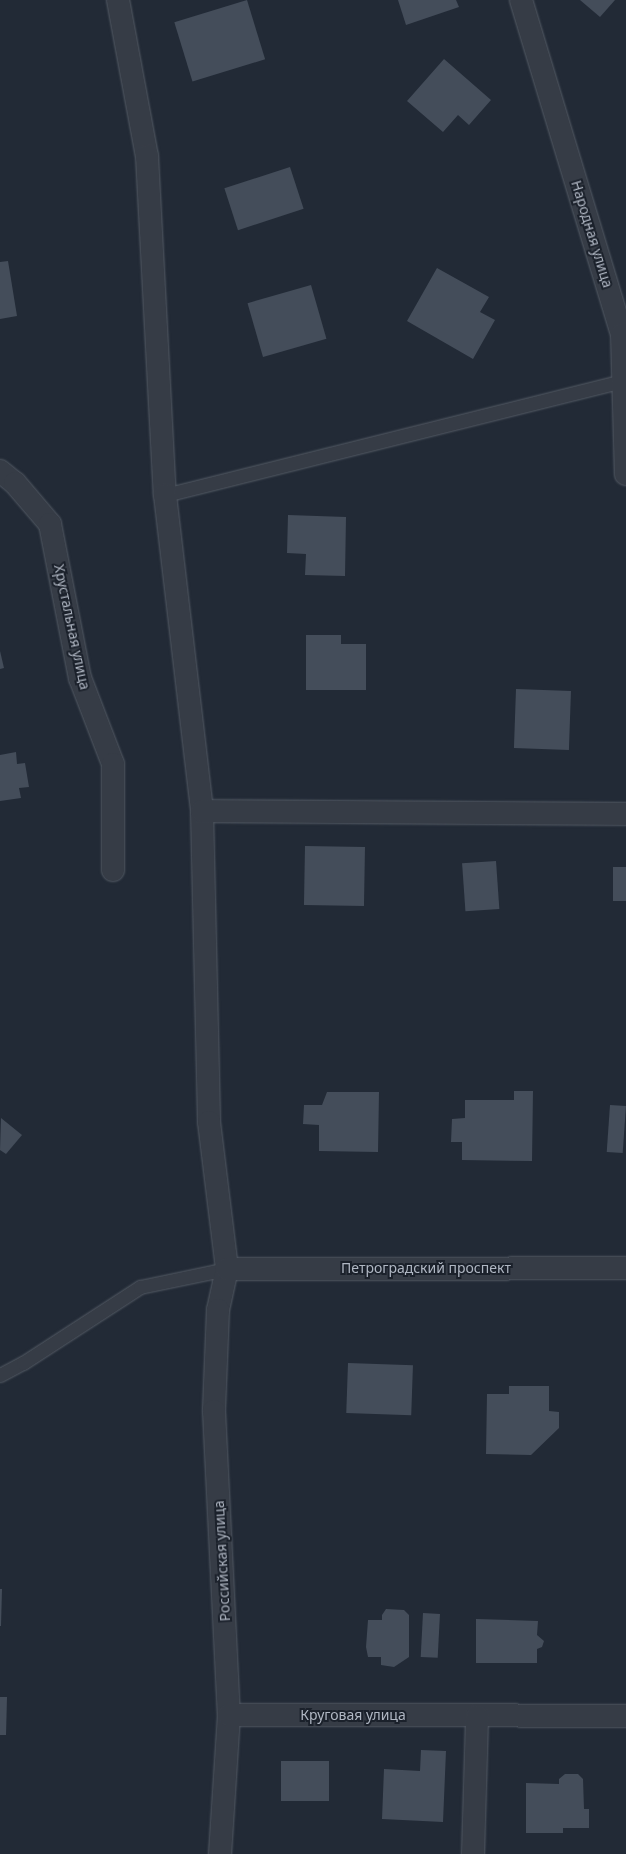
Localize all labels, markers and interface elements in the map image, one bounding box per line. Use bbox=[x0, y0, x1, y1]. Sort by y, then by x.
street label: Народная улица bbox=[568, 178, 616, 290]
street label: Хрустальная улица bbox=[50, 563, 94, 691]
street label: Петроградский проспект bbox=[341, 1260, 511, 1276]
street label: Российская улица bbox=[210, 1500, 234, 1622]
street label: Круговая улица bbox=[300, 1707, 406, 1723]

